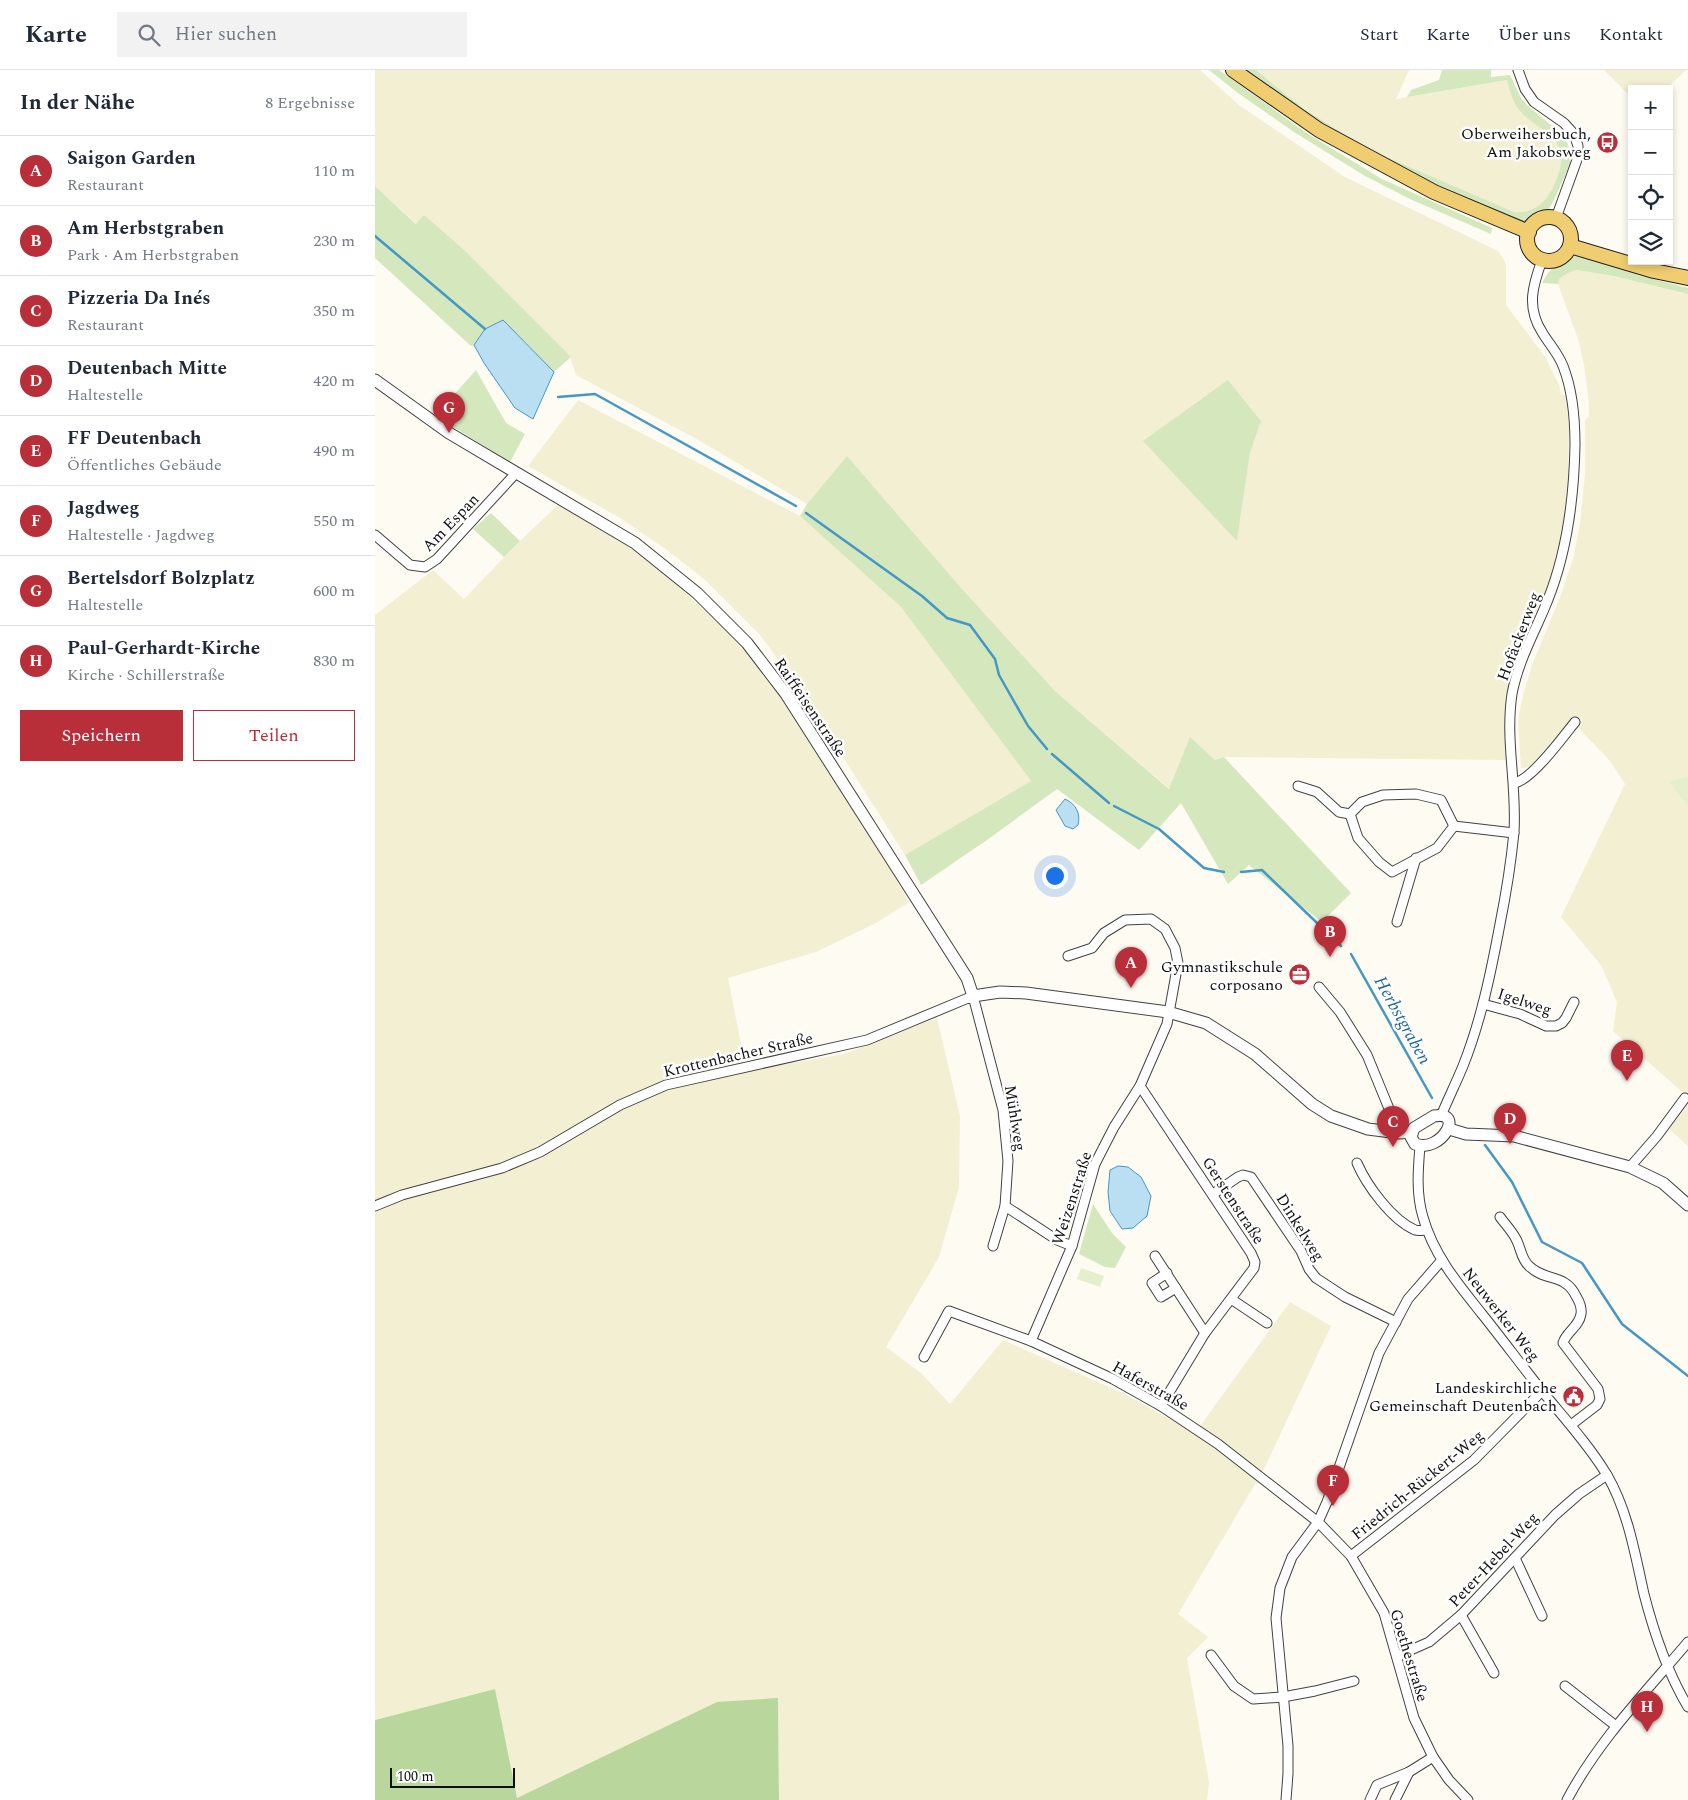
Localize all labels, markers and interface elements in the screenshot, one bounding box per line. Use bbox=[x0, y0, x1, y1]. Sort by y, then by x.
search box bbox=[117, 12, 467, 57]
text: Karte bbox=[25, 17, 87, 53]
text: Hier suchen bbox=[175, 20, 277, 49]
icon: search bbox=[135, 21, 163, 49]
text: Start bbox=[1360, 21, 1398, 48]
text: Karte bbox=[1426, 21, 1470, 48]
text: Über uns bbox=[1498, 21, 1571, 48]
text: Kontakt bbox=[1599, 21, 1663, 48]
map controls bbox=[1628, 85, 1673, 265]
button: + bbox=[1628, 85, 1673, 130]
text: In der Nähe bbox=[20, 87, 135, 119]
text: 8 Ergebnisse bbox=[265, 91, 355, 115]
place label: Oberweihersbuch, Am Jakobsweg bbox=[1461, 122, 1591, 164]
bus stop icon: Oberweihersbuch, Am Jakobsweg bbox=[1595, 130, 1619, 154]
button: − bbox=[1628, 130, 1673, 175]
text: Saigon Garden bbox=[67, 144, 196, 173]
text: A bbox=[30, 159, 42, 183]
text: 110 m bbox=[313, 159, 355, 183]
text: Restaurant bbox=[67, 173, 144, 197]
button: locate bbox=[1628, 175, 1673, 220]
text: Am Herbstgraben bbox=[67, 214, 224, 243]
button: layers bbox=[1628, 220, 1673, 265]
text: B bbox=[30, 229, 42, 253]
text: 230 m bbox=[313, 229, 355, 253]
text: Park · Am Herbstgraben bbox=[67, 243, 239, 267]
text: Pizzeria Da Inés bbox=[67, 284, 211, 313]
text: C bbox=[30, 299, 42, 323]
text: 350 m bbox=[313, 299, 355, 323]
text: Restaurant bbox=[67, 313, 144, 337]
text: Deutenbach Mitte bbox=[67, 354, 227, 383]
text: D bbox=[30, 369, 42, 393]
text: 420 m bbox=[313, 369, 355, 393]
text: Haltestelle bbox=[67, 383, 143, 407]
pin: G bbox=[433, 392, 465, 433]
text: FF Deutenbach bbox=[67, 424, 202, 453]
text: E bbox=[31, 439, 41, 463]
text: 490 m bbox=[313, 439, 355, 463]
text: Öffentliches Gebäude bbox=[67, 453, 222, 477]
street label: Am Espan bbox=[417, 488, 485, 557]
text: Jagdweg bbox=[67, 494, 139, 523]
text: F bbox=[31, 509, 41, 533]
text: 550 m bbox=[313, 509, 355, 533]
text: Haltestelle · Jagdweg bbox=[67, 523, 215, 547]
text: Bertelsdorf Bolzplatz bbox=[67, 564, 255, 593]
text: G bbox=[30, 579, 42, 603]
text: 600 m bbox=[313, 579, 355, 603]
street label: Hofäckerweg bbox=[1491, 588, 1547, 684]
text: Haltestelle bbox=[67, 593, 143, 617]
text: Paul-Gerhardt-Kirche bbox=[67, 634, 260, 663]
text: H bbox=[29, 649, 43, 673]
text: 830 m bbox=[313, 649, 355, 673]
street label: Raiffeisenstraße bbox=[768, 653, 852, 762]
text: Kirche · Schillerstraße bbox=[67, 663, 225, 687]
button: Speichern bbox=[20, 710, 183, 761]
button: Teilen bbox=[193, 710, 355, 761]
your location bbox=[1042, 863, 1068, 889]
pin: B bbox=[1314, 916, 1346, 957]
pin: A bbox=[1115, 947, 1147, 988]
place label: Gymnastikschule corposano bbox=[1161, 955, 1283, 997]
office icon: Gymnastikschule corposano bbox=[1287, 963, 1311, 987]
water label: Herbstgraben bbox=[1367, 971, 1438, 1070]
street label: Igelweg bbox=[1494, 982, 1555, 1022]
street label: Krottenbacher Straße bbox=[661, 1026, 815, 1084]
pin: E bbox=[1611, 1040, 1643, 1081]
street label: Mühlweg bbox=[998, 1083, 1032, 1153]
pin: D bbox=[1494, 1103, 1526, 1144]
pin: C bbox=[1377, 1106, 1409, 1147]
street label: Weizenstraße bbox=[1046, 1148, 1098, 1248]
street label: Gerstenstraße bbox=[1196, 1152, 1271, 1249]
street label: Dinkelweg bbox=[1270, 1189, 1331, 1266]
street label: Neuwerker Weg bbox=[1457, 1262, 1546, 1367]
street label: Haferstraße bbox=[1108, 1355, 1193, 1417]
place label: Landeskirchliche Gemeinschaft Deutenbach bbox=[1369, 1376, 1557, 1418]
public building icon: Landeskirchliche Gemeinschaft Deutenbach bbox=[1561, 1384, 1585, 1408]
street label: Friedrich-Rückert-Weg bbox=[1346, 1424, 1489, 1546]
pin: F bbox=[1317, 1465, 1349, 1506]
street label: Peter-Hebel-Weg bbox=[1443, 1507, 1544, 1613]
street label: Goethestraße bbox=[1384, 1606, 1435, 1705]
pin: H bbox=[1631, 1691, 1663, 1732]
scale bar bbox=[390, 1765, 515, 1788]
text: 100 m bbox=[397, 1766, 434, 1787]

